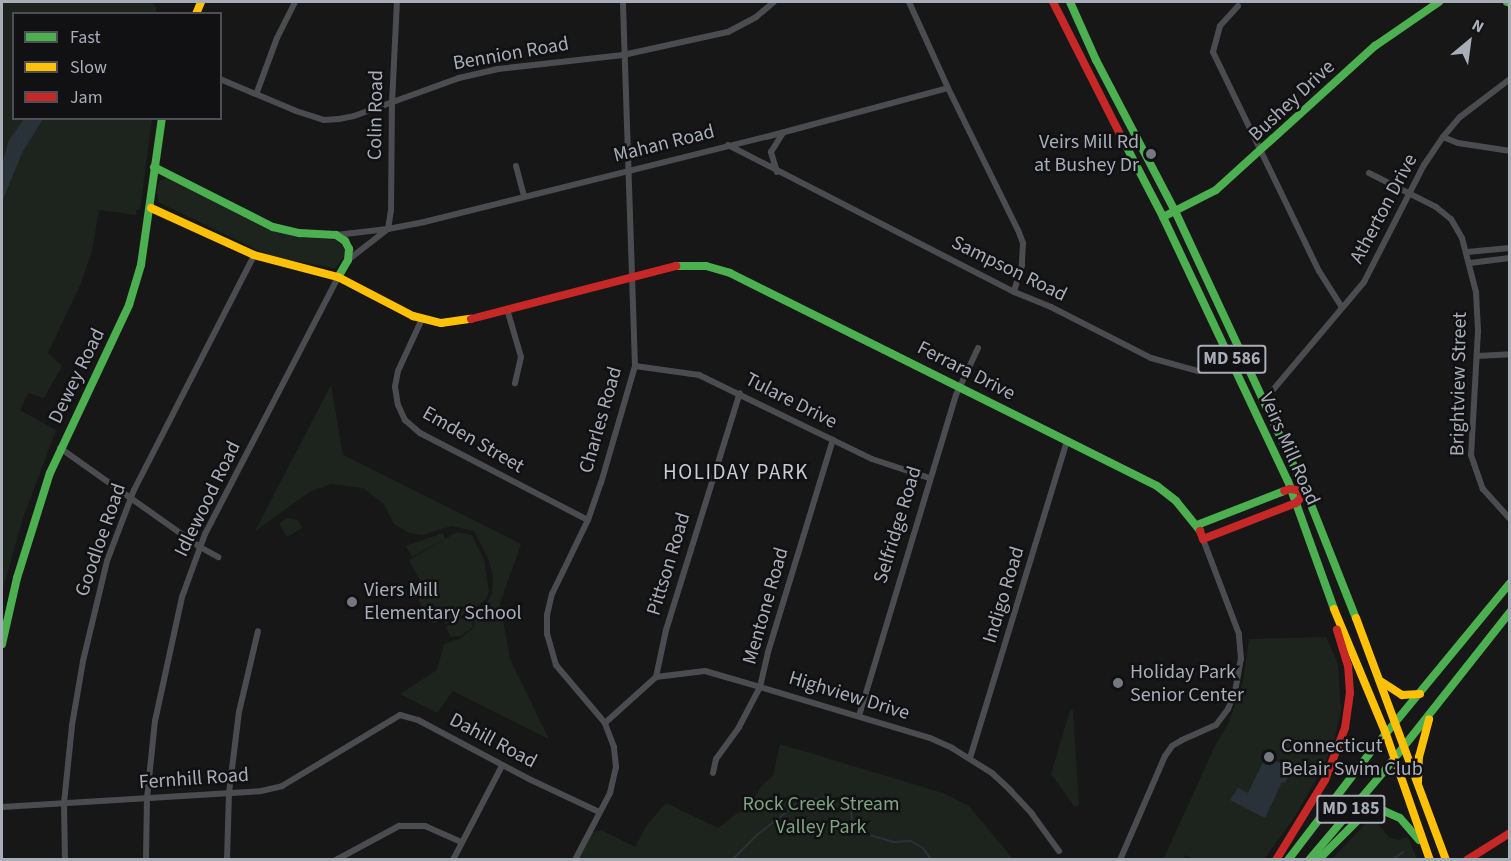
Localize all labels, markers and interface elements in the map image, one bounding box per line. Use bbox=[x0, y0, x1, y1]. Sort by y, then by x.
legend bbox=[12, 12, 222, 120]
north arrow bbox=[1439, 12, 1499, 72]
text: N bbox=[1468, 14, 1488, 38]
text: Fast bbox=[70, 25, 101, 50]
street label: Bennion Road bbox=[451, 32, 571, 76]
text: Slow bbox=[70, 55, 107, 80]
street label: Bushey Drive bbox=[1244, 55, 1340, 147]
street label: Colin Road bbox=[363, 70, 389, 160]
text: Jam bbox=[70, 85, 103, 110]
street label: Mahan Road bbox=[611, 120, 717, 168]
place label: Veirs Mill Rd at Bushey Dr bbox=[1034, 130, 1139, 177]
marker: Veirs Mill Rd at Bushey Dr bbox=[1144, 147, 1158, 161]
street label: Atherton Drive bbox=[1345, 150, 1423, 268]
street label: Sampson Road bbox=[947, 231, 1071, 307]
street label: Brightview Street bbox=[1446, 312, 1472, 456]
street label: Dewey Road bbox=[44, 324, 110, 428]
street label: Ferrara Drive bbox=[913, 336, 1019, 406]
road number: MD 586 bbox=[1196, 344, 1268, 374]
street label: Charles Road bbox=[574, 364, 628, 476]
street label: Tulare Drive bbox=[741, 368, 841, 434]
street label: Veirs Mill Road bbox=[1253, 389, 1325, 509]
street label: Emden Street bbox=[418, 401, 528, 479]
street label: Idlewood Road bbox=[170, 437, 246, 561]
district label: HOLIDAY PARK bbox=[663, 459, 809, 485]
street label: Selfridge Road bbox=[869, 464, 927, 586]
street label: Goodloe Road bbox=[70, 480, 132, 600]
street label: Pittson Road bbox=[642, 510, 696, 618]
street label: Indigo Road bbox=[978, 544, 1030, 646]
street label: Mentone Road bbox=[738, 545, 794, 667]
place label: Viers Mill Elementary School bbox=[364, 578, 522, 625]
marker: Viers Mill Elementary School bbox=[345, 595, 359, 609]
place label: Holiday Park Senior Center bbox=[1130, 660, 1244, 707]
street label: Highview Drive bbox=[786, 666, 912, 726]
marker: Holiday Park Senior Center bbox=[1111, 676, 1125, 690]
street label: Dahill Road bbox=[445, 708, 541, 774]
place label: Connecticut Belair Swim Club bbox=[1281, 734, 1423, 781]
marker: Connecticut Belair Swim Club bbox=[1262, 750, 1276, 764]
street label: Fernhill Road bbox=[138, 763, 250, 795]
park label: Rock Creek Stream Valley Park bbox=[743, 792, 899, 839]
road number: MD 185 bbox=[1315, 794, 1387, 824]

